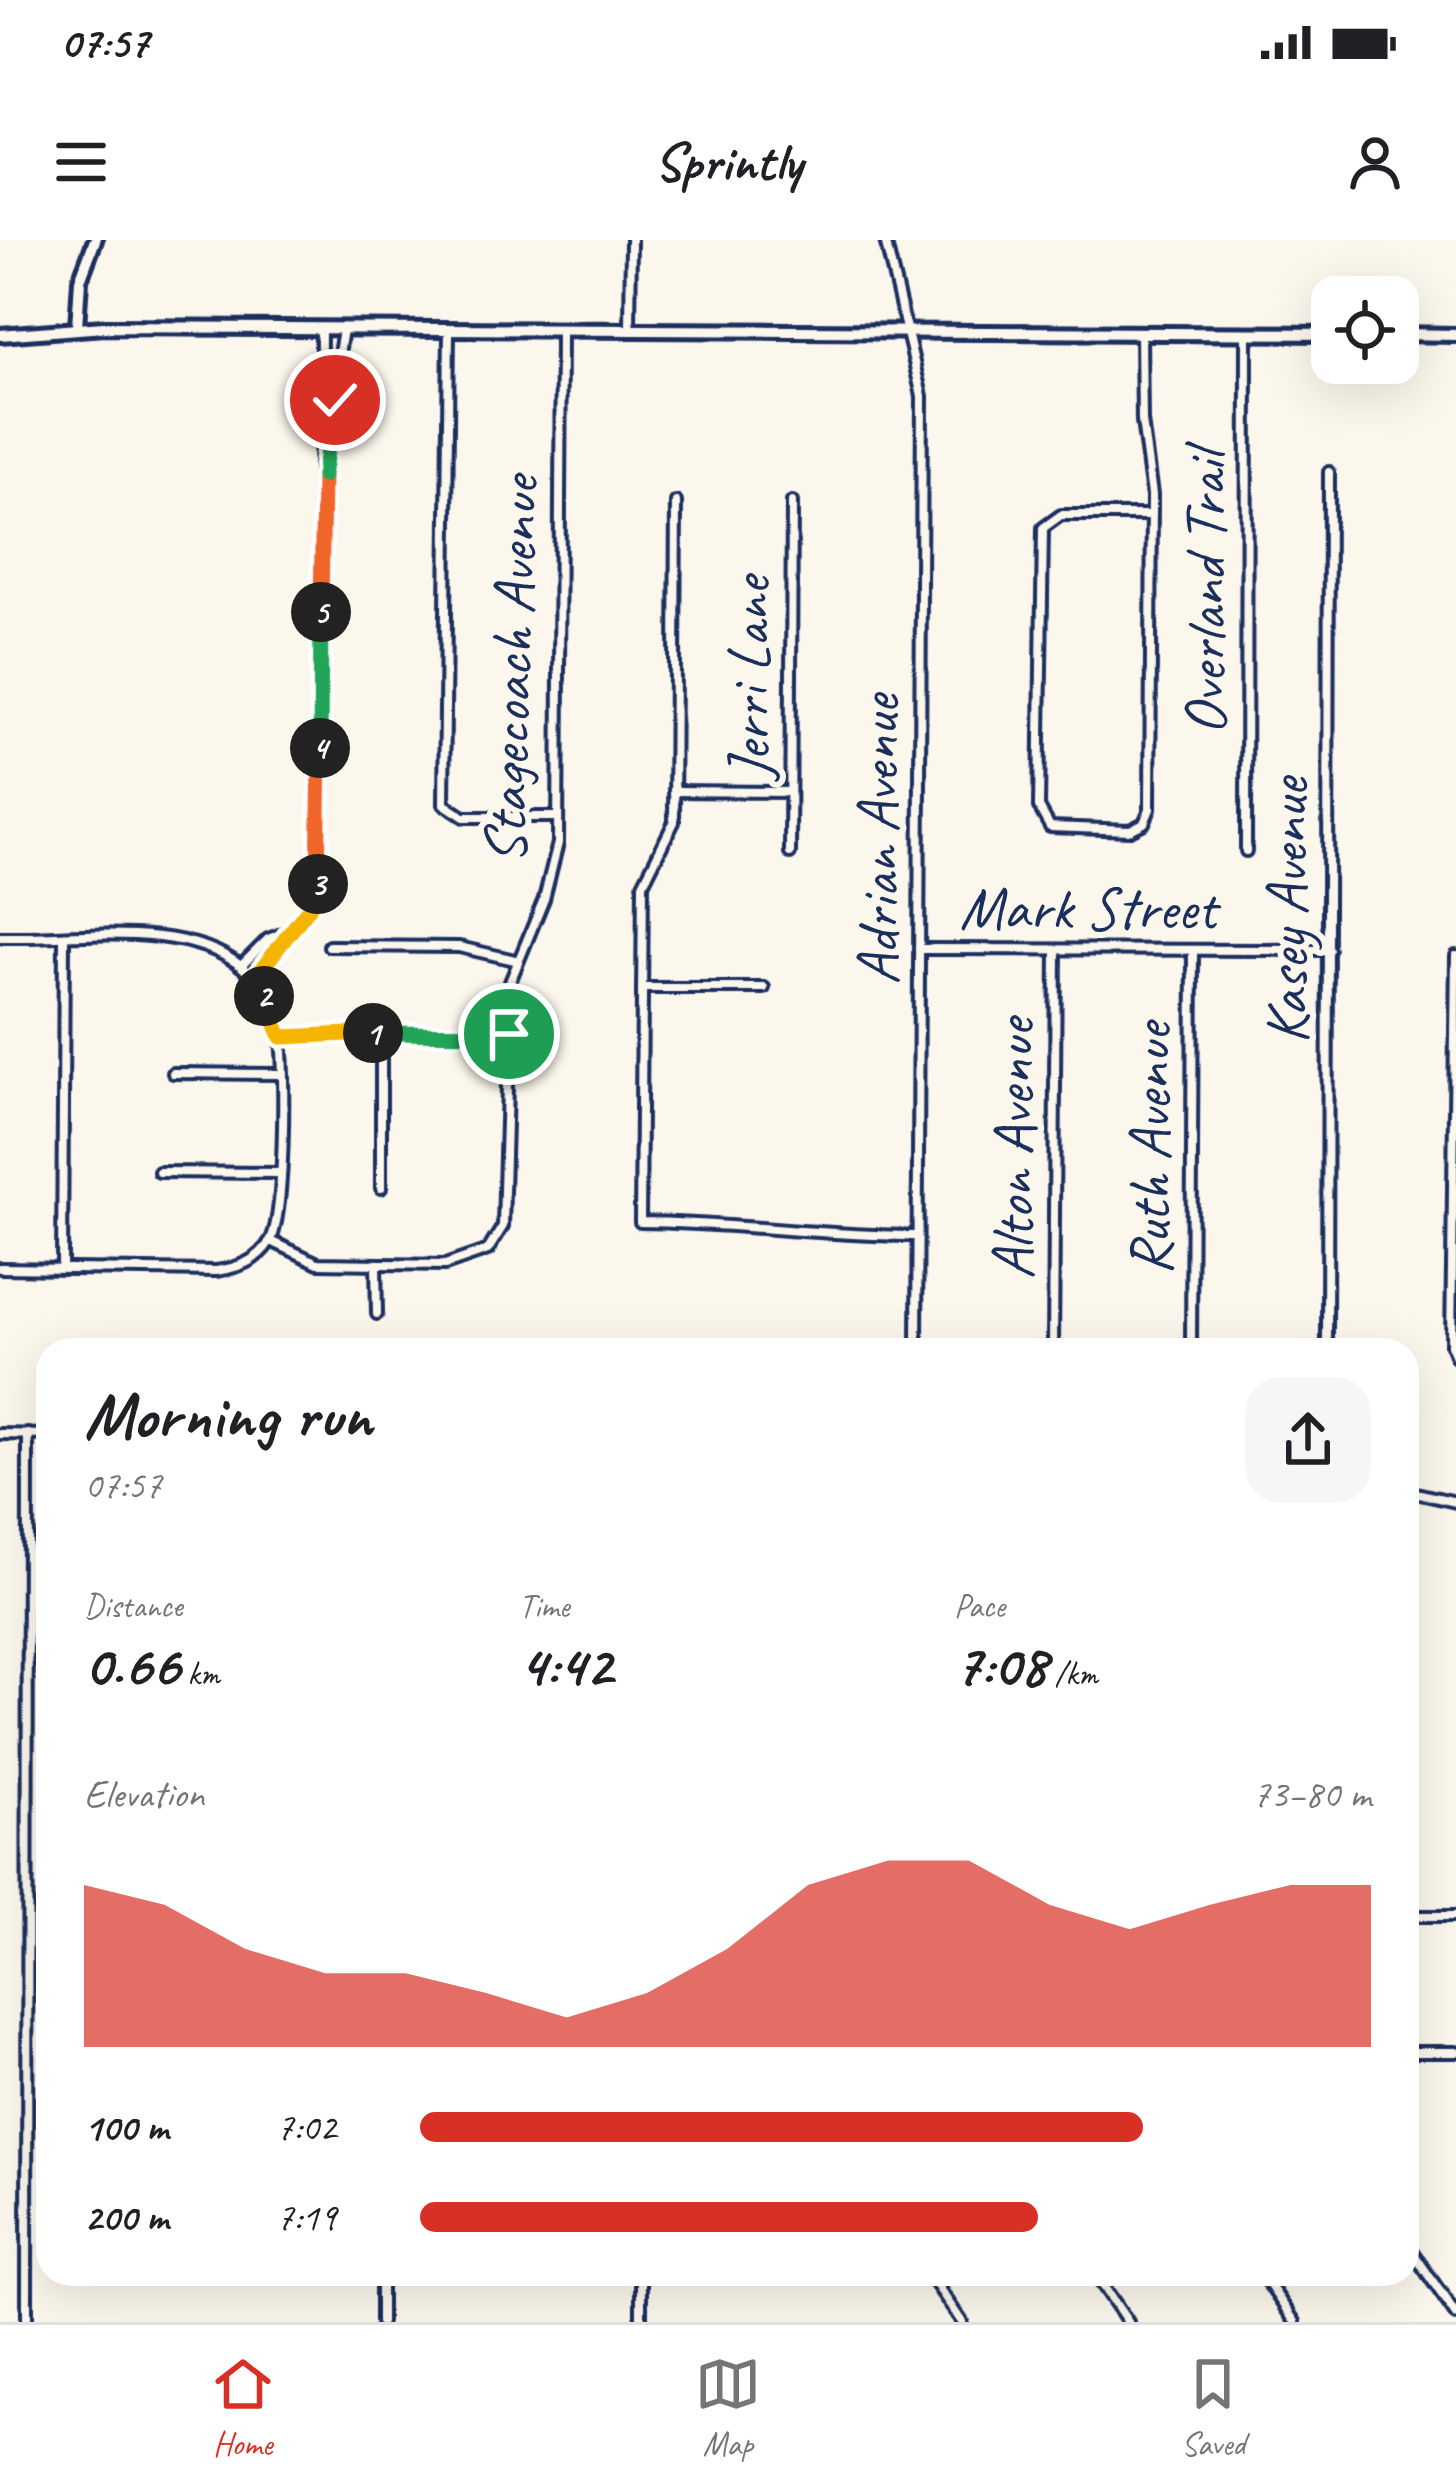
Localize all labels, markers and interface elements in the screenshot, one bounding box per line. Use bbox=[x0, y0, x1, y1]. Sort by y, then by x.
text: 07:57 bbox=[60, 14, 149, 71]
text: Sprintly bbox=[654, 128, 802, 196]
icon: menu bbox=[48, 129, 114, 195]
icon: person bbox=[1342, 129, 1408, 195]
map controls bbox=[1311, 276, 1419, 384]
button: locate bbox=[1311, 276, 1419, 384]
pin bbox=[284, 349, 386, 451]
icon: check bbox=[302, 367, 368, 433]
street label: Overland Trail bbox=[1167, 441, 1243, 735]
street label: Stagecoach Avenue bbox=[466, 470, 556, 865]
street label: Jerri Lane bbox=[711, 572, 787, 782]
pin: 5 bbox=[291, 582, 351, 642]
text: 5 bbox=[314, 591, 328, 633]
street label: Adrian Avenue bbox=[840, 692, 916, 985]
pin: 4 bbox=[290, 718, 350, 778]
text: 4 bbox=[313, 727, 327, 769]
street label: Kasey Avenue bbox=[1249, 774, 1325, 1044]
pin: 3 bbox=[288, 854, 348, 914]
text: 3 bbox=[311, 863, 325, 905]
street label: Mark Street bbox=[960, 870, 1222, 946]
pin: 2 bbox=[234, 966, 294, 1026]
text: 2 bbox=[257, 975, 271, 1017]
pin bbox=[458, 983, 560, 1085]
icon: arrive bbox=[476, 1001, 542, 1067]
pin: 1 bbox=[343, 1003, 403, 1063]
text: 1 bbox=[366, 1012, 380, 1054]
street label: Alton Avenue bbox=[975, 1014, 1051, 1280]
street label: Ruth Avenue bbox=[1112, 1018, 1188, 1275]
text: Morning run bbox=[84, 1374, 372, 1457]
button: share bbox=[1245, 1377, 1371, 1503]
text: 07:57 bbox=[84, 1461, 162, 1510]
text: Distance bbox=[84, 1585, 182, 1627]
text: Time bbox=[519, 1585, 570, 1627]
text: Pace bbox=[954, 1585, 1005, 1627]
text: 0.66 bbox=[84, 1627, 179, 1703]
text: 4:42 bbox=[519, 1627, 612, 1703]
text: 7:08 bbox=[954, 1627, 1047, 1703]
text: km bbox=[179, 1653, 220, 1695]
text: /km bbox=[1047, 1653, 1098, 1695]
text: Elevation bbox=[84, 1770, 204, 1819]
text: 73–80 m bbox=[1252, 1770, 1371, 1819]
text: 100 m bbox=[84, 2103, 168, 2152]
text: 7:02 bbox=[276, 2103, 336, 2152]
text: 200 m bbox=[84, 2193, 168, 2242]
text: 7:19 bbox=[276, 2193, 336, 2242]
tab: Home bbox=[210, 2351, 276, 2465]
tab: Map bbox=[695, 2351, 761, 2465]
tab: Saved bbox=[1180, 2351, 1246, 2465]

